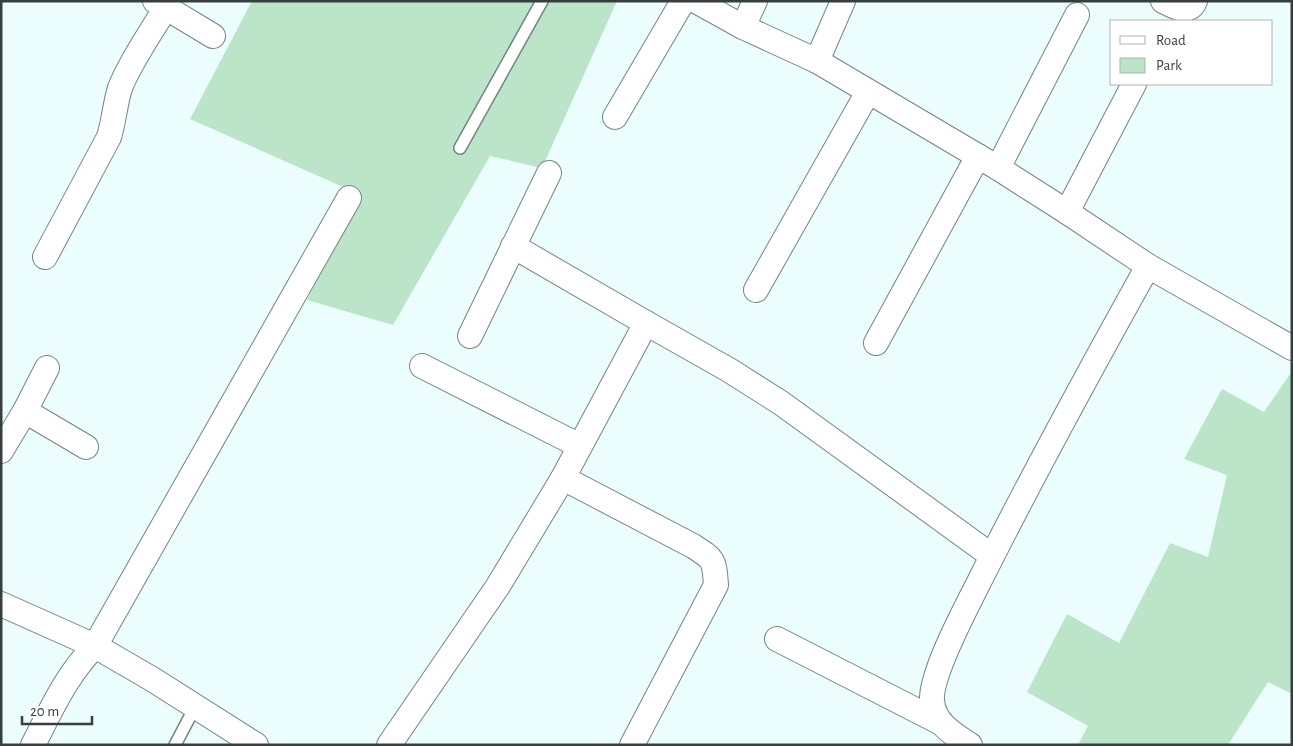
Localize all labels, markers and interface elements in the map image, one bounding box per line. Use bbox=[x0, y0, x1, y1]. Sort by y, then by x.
legend bbox=[1110, 20, 1273, 85]
text: Road bbox=[1156, 33, 1186, 48]
text: Park bbox=[1156, 58, 1182, 73]
scale bar bbox=[22, 694, 92, 726]
text: 20 m bbox=[30, 704, 59, 719]

